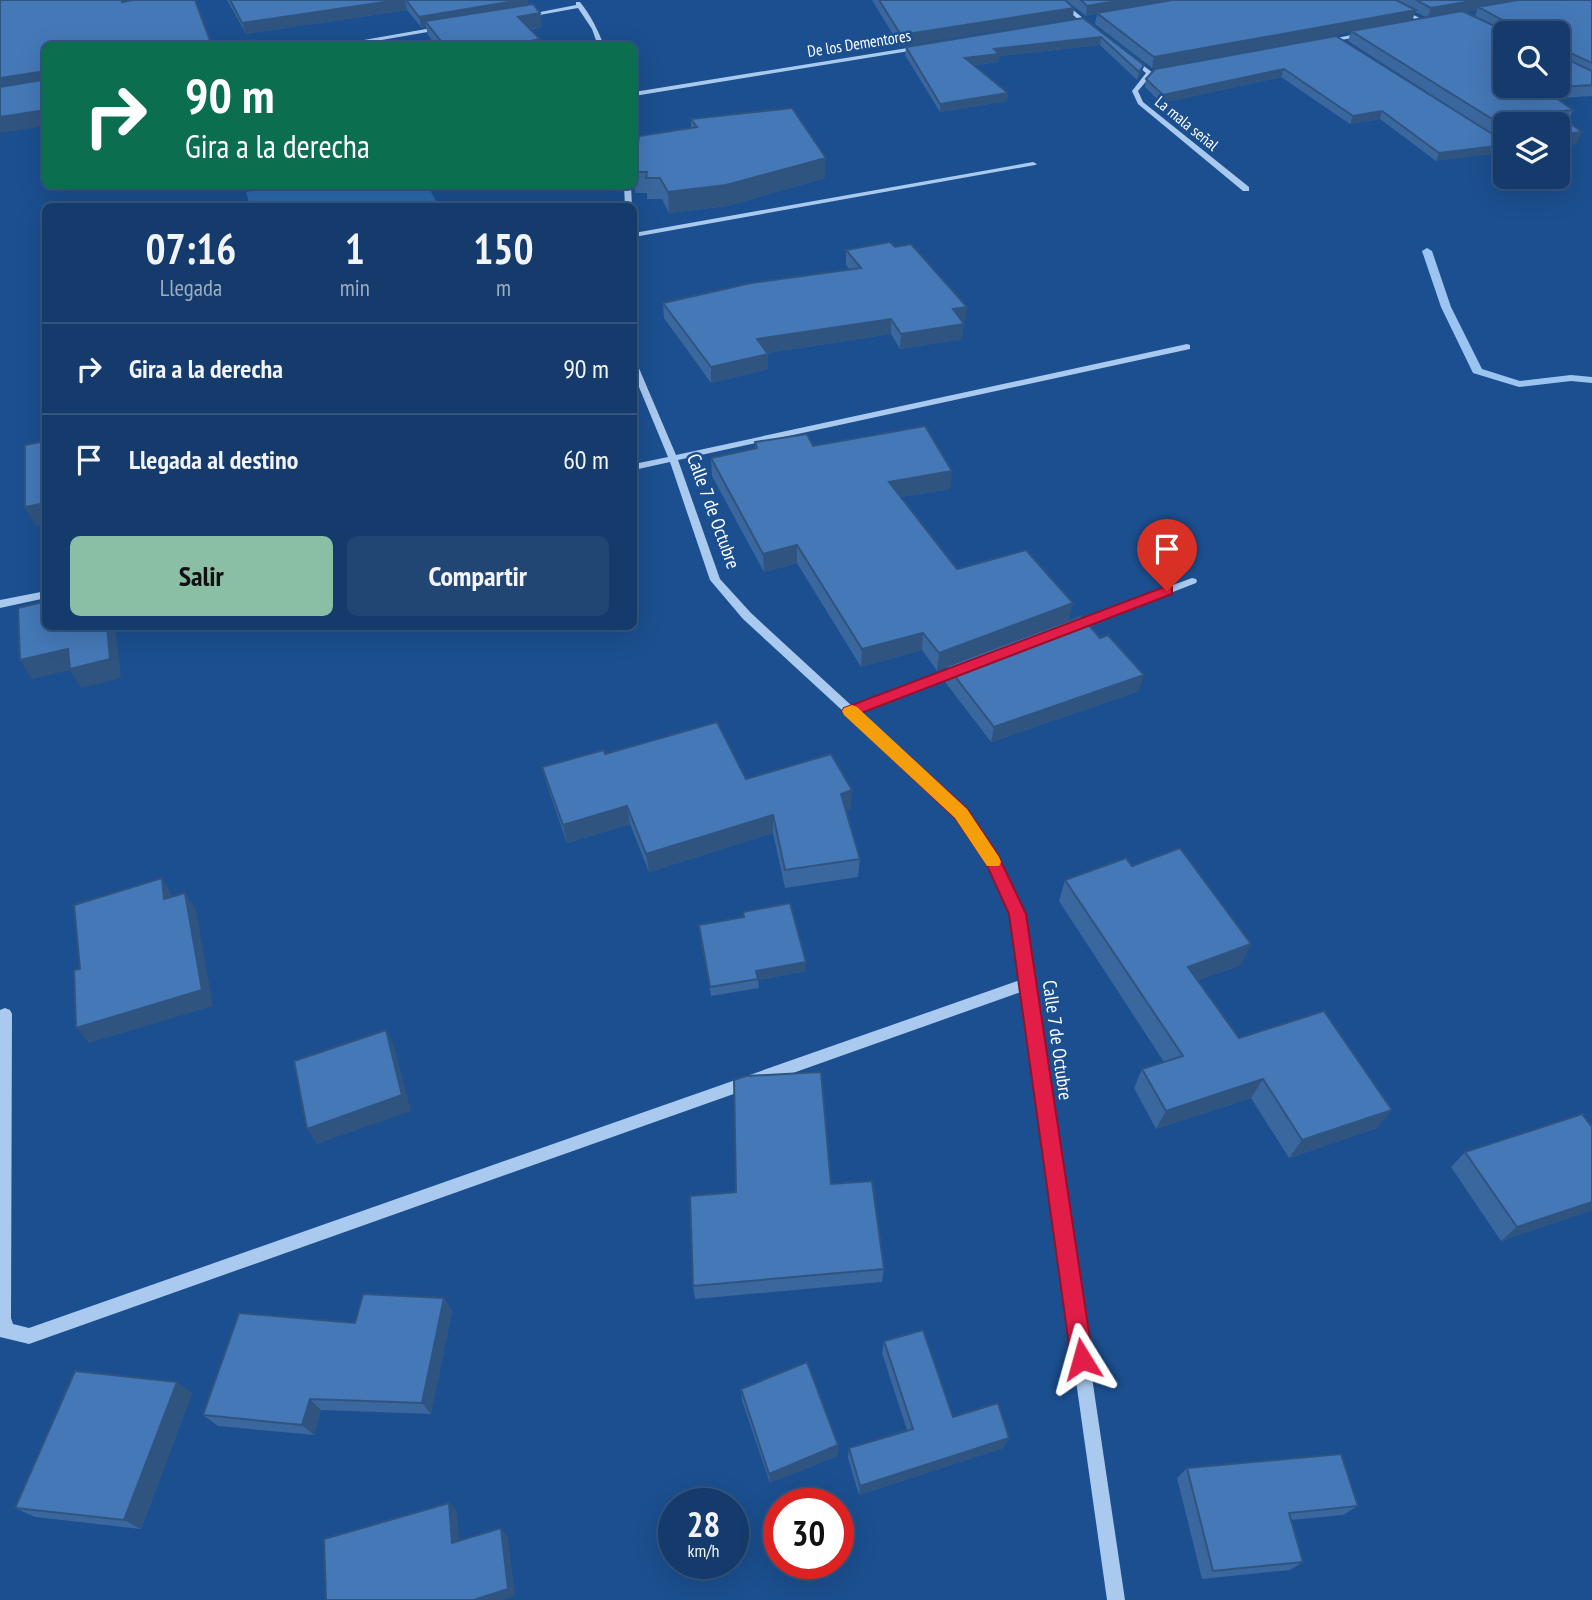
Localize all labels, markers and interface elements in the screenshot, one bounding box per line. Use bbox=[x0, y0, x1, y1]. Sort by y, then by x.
map controls bbox=[1493, 21, 1570, 189]
button: search bbox=[1493, 21, 1570, 98]
street label: De los Dementores bbox=[806, 25, 912, 61]
text: 90 m bbox=[185, 63, 274, 127]
icon: right bbox=[70, 70, 161, 161]
street label: La mala señal bbox=[1151, 91, 1223, 155]
button: layers bbox=[1493, 112, 1570, 189]
text: Gira a la derecha bbox=[185, 125, 370, 167]
text: 07:16 bbox=[145, 221, 236, 276]
text: 1 bbox=[345, 221, 365, 276]
text: 150 bbox=[473, 221, 534, 276]
text: Llegada bbox=[160, 273, 222, 302]
text: min bbox=[340, 273, 370, 302]
text: m bbox=[496, 273, 511, 302]
icon: right bbox=[70, 350, 108, 388]
text: Gira a la derecha bbox=[129, 352, 283, 385]
text: 90 m bbox=[563, 352, 609, 385]
icon: arrive bbox=[70, 441, 108, 479]
text: Llegada al destino bbox=[129, 443, 298, 476]
text: 60 m bbox=[563, 443, 609, 476]
street label: Calle 7 de Octubre bbox=[682, 450, 746, 572]
pin bbox=[1137, 519, 1197, 591]
icon: arrive bbox=[1148, 530, 1186, 568]
button: Salir bbox=[70, 536, 333, 616]
button: Compartir bbox=[347, 536, 609, 616]
street label: Calle 7 de Octubre bbox=[1038, 979, 1078, 1102]
position arrow bbox=[1045, 1322, 1119, 1396]
speed limit sign: 30 bbox=[763, 1488, 854, 1579]
text: 28 bbox=[687, 1501, 720, 1547]
text: km/h bbox=[688, 1539, 719, 1562]

